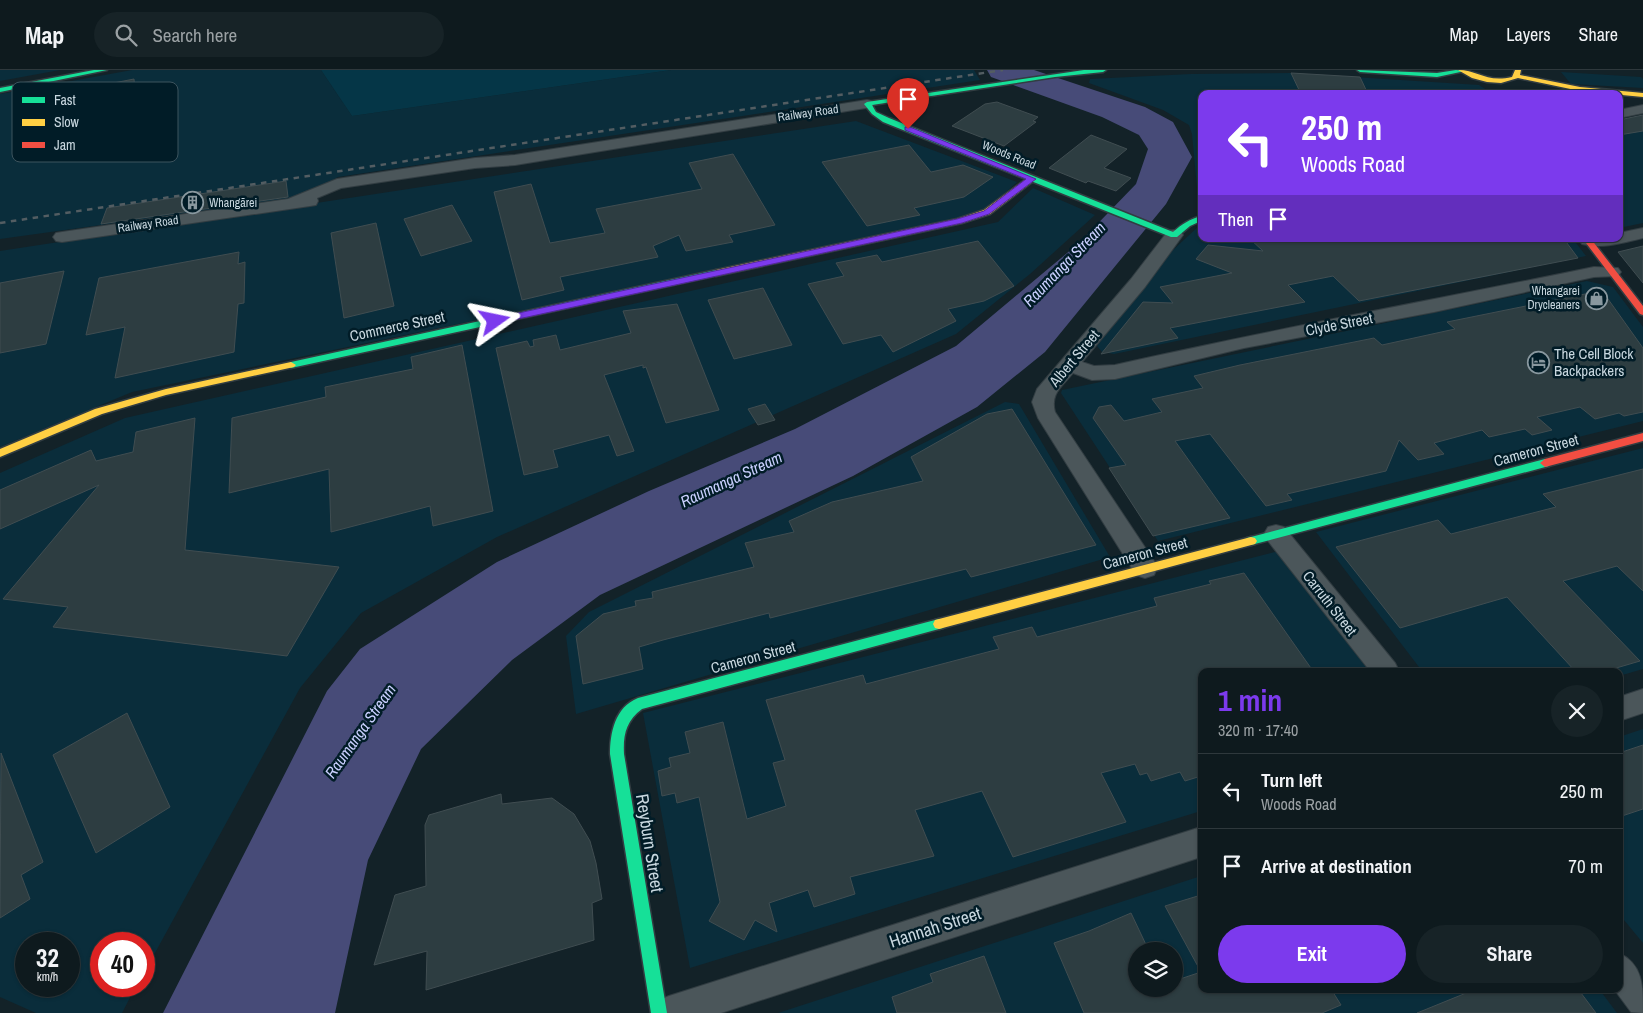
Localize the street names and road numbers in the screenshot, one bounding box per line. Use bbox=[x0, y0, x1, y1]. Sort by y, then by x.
street label: Railway Road bbox=[777, 101, 839, 125]
street label: Woods Road bbox=[980, 137, 1038, 173]
street label: Railway Road bbox=[117, 212, 179, 236]
street label: Commerce Street bbox=[348, 306, 447, 346]
street label: Clyde Street bbox=[1304, 307, 1375, 341]
street label: Albert Street bbox=[1043, 325, 1104, 392]
street label: Cameron Street bbox=[1491, 428, 1581, 471]
street label: Cameron Street bbox=[1100, 531, 1190, 574]
street label: Carruth Street bbox=[1298, 566, 1362, 640]
street label: Cameron Street bbox=[708, 635, 798, 678]
street label: Reyburn Street bbox=[630, 792, 670, 894]
street label: Hannah Street bbox=[886, 900, 984, 954]

